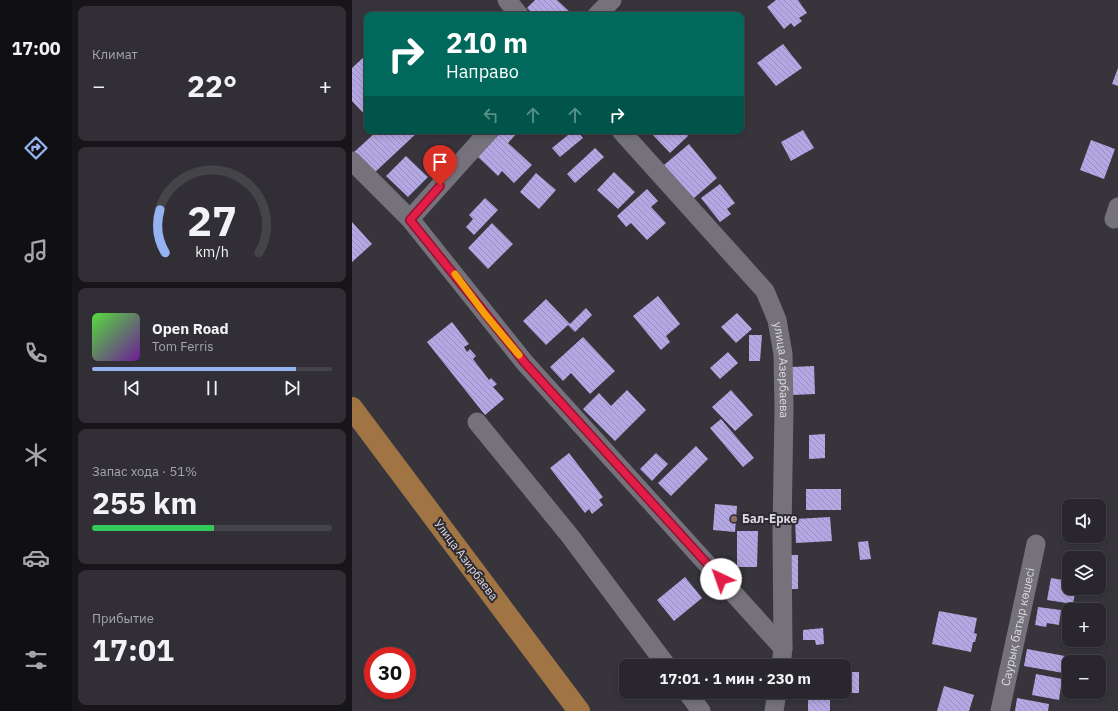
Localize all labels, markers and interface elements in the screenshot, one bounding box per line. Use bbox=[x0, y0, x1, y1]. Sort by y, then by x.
text: 210 m bbox=[446, 24, 528, 61]
icon: right bbox=[380, 28, 432, 80]
text: 17:00 bbox=[11, 37, 61, 60]
text: Климат bbox=[92, 46, 138, 63]
text: Направо bbox=[446, 60, 519, 83]
text: 22° bbox=[187, 66, 237, 105]
text: − bbox=[92, 71, 105, 100]
text: + bbox=[319, 71, 332, 100]
icon: left bbox=[480, 104, 502, 126]
icon: ahead bbox=[522, 104, 544, 126]
icon: ahead bbox=[564, 104, 586, 126]
icon: right bbox=[606, 104, 628, 126]
icon: directions bbox=[22, 134, 50, 162]
pin bbox=[423, 145, 457, 186]
icon: arrive bbox=[429, 151, 451, 173]
text: 27 bbox=[187, 192, 237, 246]
icon: music bbox=[22, 237, 50, 265]
text: km/h bbox=[195, 241, 229, 260]
text: Open Road bbox=[152, 319, 229, 338]
street label: улица Азербаева bbox=[770, 321, 792, 419]
text: Tom Ferris bbox=[152, 338, 214, 355]
icon: phone bbox=[22, 339, 50, 367]
icon: previous bbox=[121, 377, 143, 399]
icon: pause bbox=[201, 377, 223, 399]
icon: next bbox=[281, 377, 303, 399]
icon: climate bbox=[22, 441, 50, 469]
text: Запас хода · 51% bbox=[92, 463, 197, 480]
text: 255 km bbox=[92, 483, 197, 522]
map controls bbox=[1062, 499, 1106, 699]
button: sound bbox=[1062, 499, 1106, 543]
place label: Бал-Ерке bbox=[742, 511, 797, 526]
marker: Бал-Ерке bbox=[729, 514, 739, 524]
street label: Улица Азирбаева bbox=[431, 516, 502, 604]
icon: car bbox=[22, 544, 50, 572]
button: layers bbox=[1062, 551, 1106, 595]
position arrow bbox=[700, 558, 742, 600]
street label: Саурық батыр көшесі bbox=[998, 566, 1038, 687]
button: + bbox=[1062, 603, 1106, 647]
text: Прибытие bbox=[92, 610, 154, 627]
text: 17:01 bbox=[92, 630, 174, 669]
icon: filters bbox=[22, 646, 50, 674]
speed limit sign: 30 bbox=[364, 647, 416, 699]
button: − bbox=[1062, 655, 1106, 699]
text: 17:01 · 1 мин · 230 m bbox=[659, 669, 811, 688]

